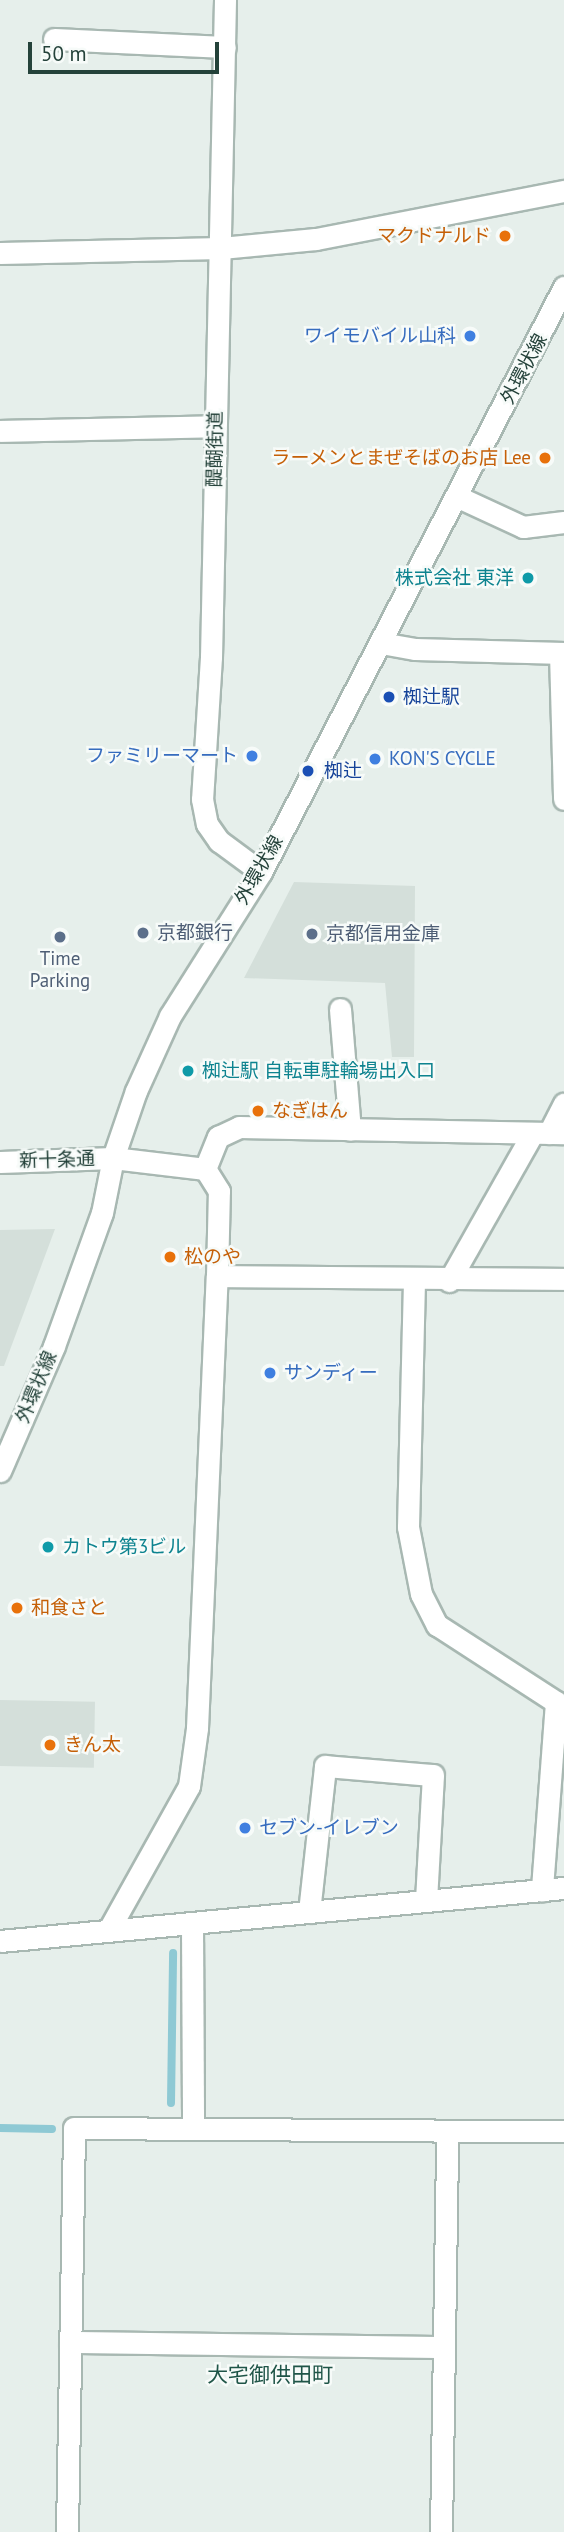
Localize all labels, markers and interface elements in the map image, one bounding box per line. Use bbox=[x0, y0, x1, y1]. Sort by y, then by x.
scale bar bbox=[32, 28, 222, 72]
text: 50 m bbox=[41, 40, 87, 67]
place label: マクドナルド bbox=[377, 225, 491, 247]
marker: マクドナルド bbox=[497, 228, 513, 244]
place label: ワイモバイル山科 bbox=[304, 325, 456, 347]
marker: ワイモバイル山科 bbox=[462, 328, 478, 344]
street label: 外環状線 bbox=[496, 330, 552, 408]
street label: 醍醐街道 bbox=[203, 411, 227, 487]
place label: ラーメンとまぜそばのお店 Lee bbox=[270, 447, 531, 469]
marker: ラーメンとまぜそばのお店 Lee bbox=[537, 450, 553, 466]
place label: 株式会社 東洋 bbox=[395, 567, 514, 589]
marker: 株式会社 東洋 bbox=[520, 570, 536, 586]
place label: 椥辻駅 bbox=[403, 686, 460, 708]
marker: 椥辻駅 bbox=[381, 689, 397, 705]
place label: ファミリーマート bbox=[86, 745, 238, 767]
marker: ファミリーマート bbox=[244, 748, 260, 764]
place label: KON'S CYCLE bbox=[389, 748, 496, 770]
marker: KON'S CYCLE bbox=[367, 751, 383, 767]
place label: 椥辻 bbox=[324, 760, 362, 782]
marker: 椥辻 bbox=[298, 761, 318, 781]
street label: 外環状線 bbox=[230, 831, 288, 909]
place label: 京都銀行 bbox=[157, 922, 233, 944]
place label: 京都信用金庫 bbox=[326, 923, 440, 945]
marker: 京都銀行 bbox=[135, 925, 151, 941]
marker: 京都信用金庫 bbox=[304, 926, 320, 942]
marker: Time Parking bbox=[52, 929, 68, 945]
place label: Time Parking bbox=[30, 948, 90, 992]
place label: 椥辻駅 自転車駐輪場出入口 bbox=[202, 1060, 435, 1082]
marker: 椥辻駅 自転車駐輪場出入口 bbox=[180, 1063, 196, 1079]
place label: なぎはん bbox=[272, 1100, 348, 1122]
marker: なぎはん bbox=[250, 1103, 266, 1119]
street label: 新十条通 bbox=[19, 1147, 95, 1173]
place label: 松のや bbox=[184, 1246, 241, 1268]
marker: 松のや bbox=[162, 1249, 178, 1265]
street label: 外環状線 bbox=[11, 1348, 61, 1426]
place label: サンディー bbox=[284, 1362, 379, 1384]
marker: サンディー bbox=[262, 1365, 278, 1381]
place label: カトウ第3ビル bbox=[62, 1536, 186, 1558]
marker: カトウ第3ビル bbox=[40, 1539, 56, 1555]
place label: 和食さと bbox=[31, 1597, 107, 1619]
marker: 和食さと bbox=[9, 1600, 25, 1616]
place label: きん太 bbox=[64, 1734, 121, 1756]
marker: きん太 bbox=[42, 1737, 58, 1753]
place label: セブン-イレブン bbox=[259, 1817, 399, 1839]
marker: セブン-イレブン bbox=[237, 1820, 253, 1836]
district label: 大宅御供田町 bbox=[207, 2362, 333, 2388]

